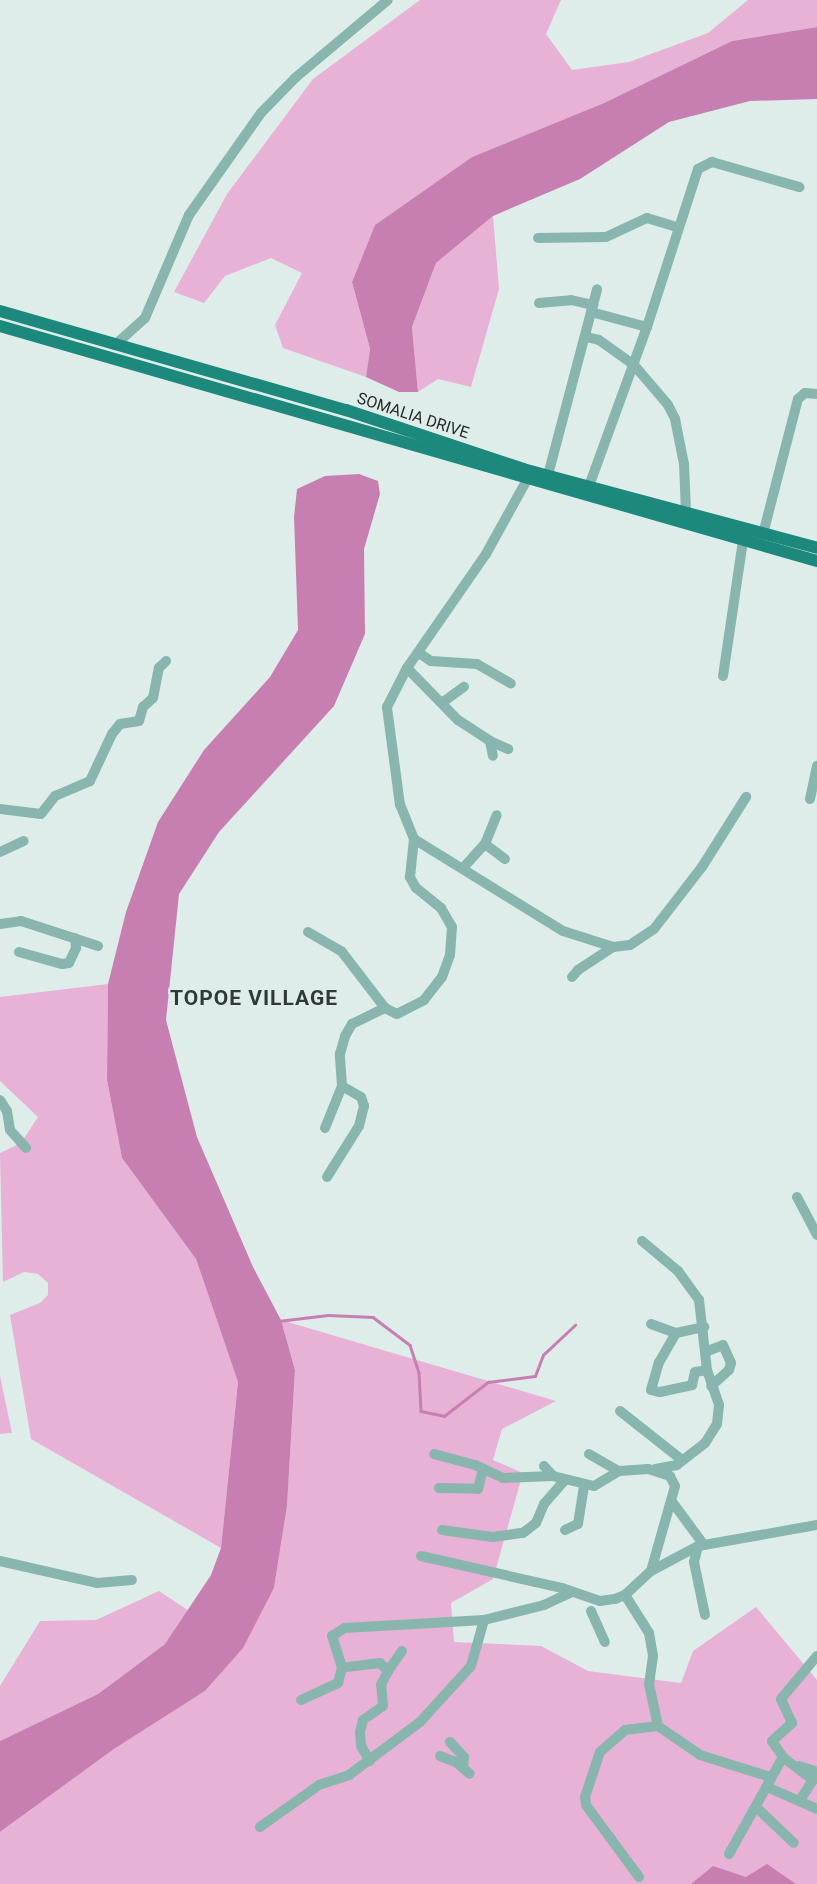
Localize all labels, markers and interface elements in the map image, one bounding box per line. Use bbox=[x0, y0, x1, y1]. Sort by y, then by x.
street label: SOMALIA DRIVE bbox=[355, 389, 471, 443]
district label: TOPOE VILLAGE bbox=[168, 985, 340, 1011]

